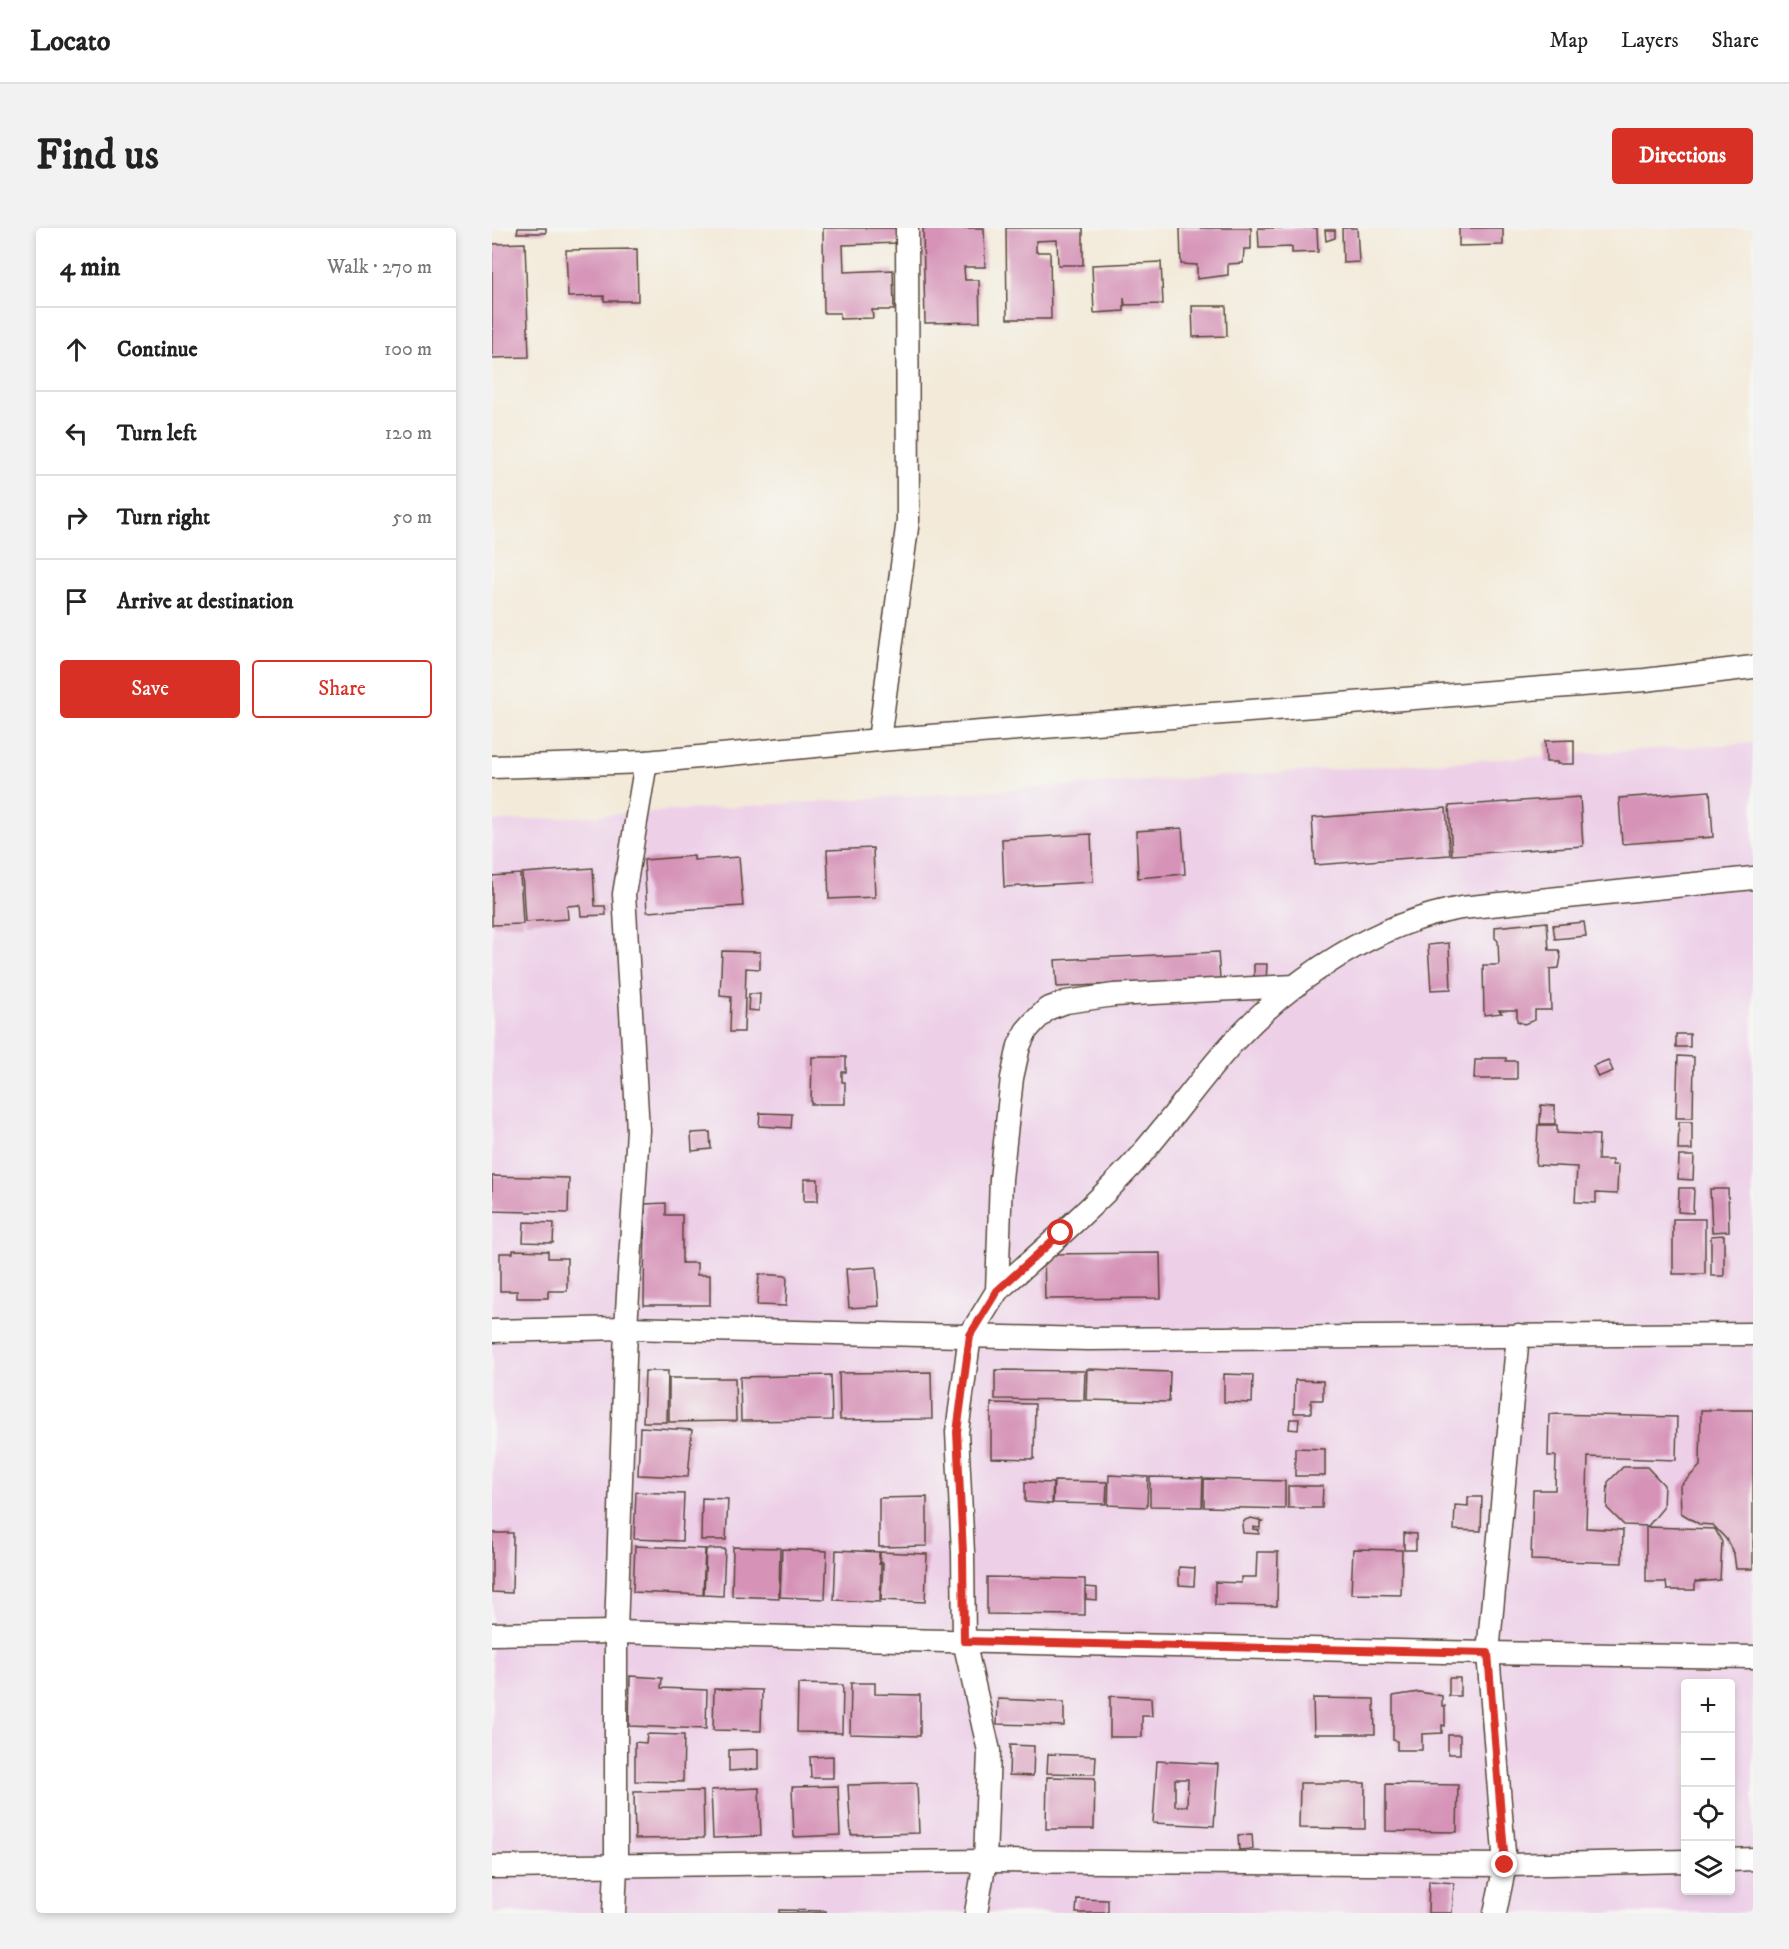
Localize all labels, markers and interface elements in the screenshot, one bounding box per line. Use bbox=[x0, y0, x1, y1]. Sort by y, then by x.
text: Locato bbox=[30, 24, 110, 59]
text: Map bbox=[1549, 28, 1588, 54]
text: Layers bbox=[1621, 28, 1679, 54]
text: Share bbox=[1712, 28, 1759, 54]
button: Directions bbox=[1612, 128, 1753, 184]
text: Find us bbox=[36, 130, 159, 182]
text: 4 min bbox=[60, 251, 120, 284]
text: Walk · 270 m bbox=[327, 255, 432, 280]
icon: ahead bbox=[60, 333, 93, 366]
text: Continue bbox=[117, 336, 198, 363]
text: 100 m bbox=[384, 337, 432, 362]
icon: left bbox=[60, 417, 93, 450]
text: Turn left bbox=[117, 420, 197, 447]
text: 120 m bbox=[385, 421, 432, 446]
icon: right bbox=[60, 501, 93, 534]
text: Turn right bbox=[117, 504, 210, 531]
text: 50 m bbox=[392, 505, 432, 530]
icon: arrive bbox=[60, 585, 93, 618]
text: Arrive at destination bbox=[117, 588, 294, 615]
button: Save bbox=[60, 660, 240, 718]
button: Share bbox=[252, 660, 432, 718]
route start bbox=[1047, 1219, 1073, 1245]
map controls bbox=[1681, 1679, 1735, 1895]
button: + bbox=[1681, 1679, 1735, 1733]
button: − bbox=[1681, 1733, 1735, 1787]
button: locate bbox=[1681, 1787, 1735, 1841]
button: layers bbox=[1681, 1841, 1735, 1895]
route end bbox=[1491, 1851, 1517, 1877]

